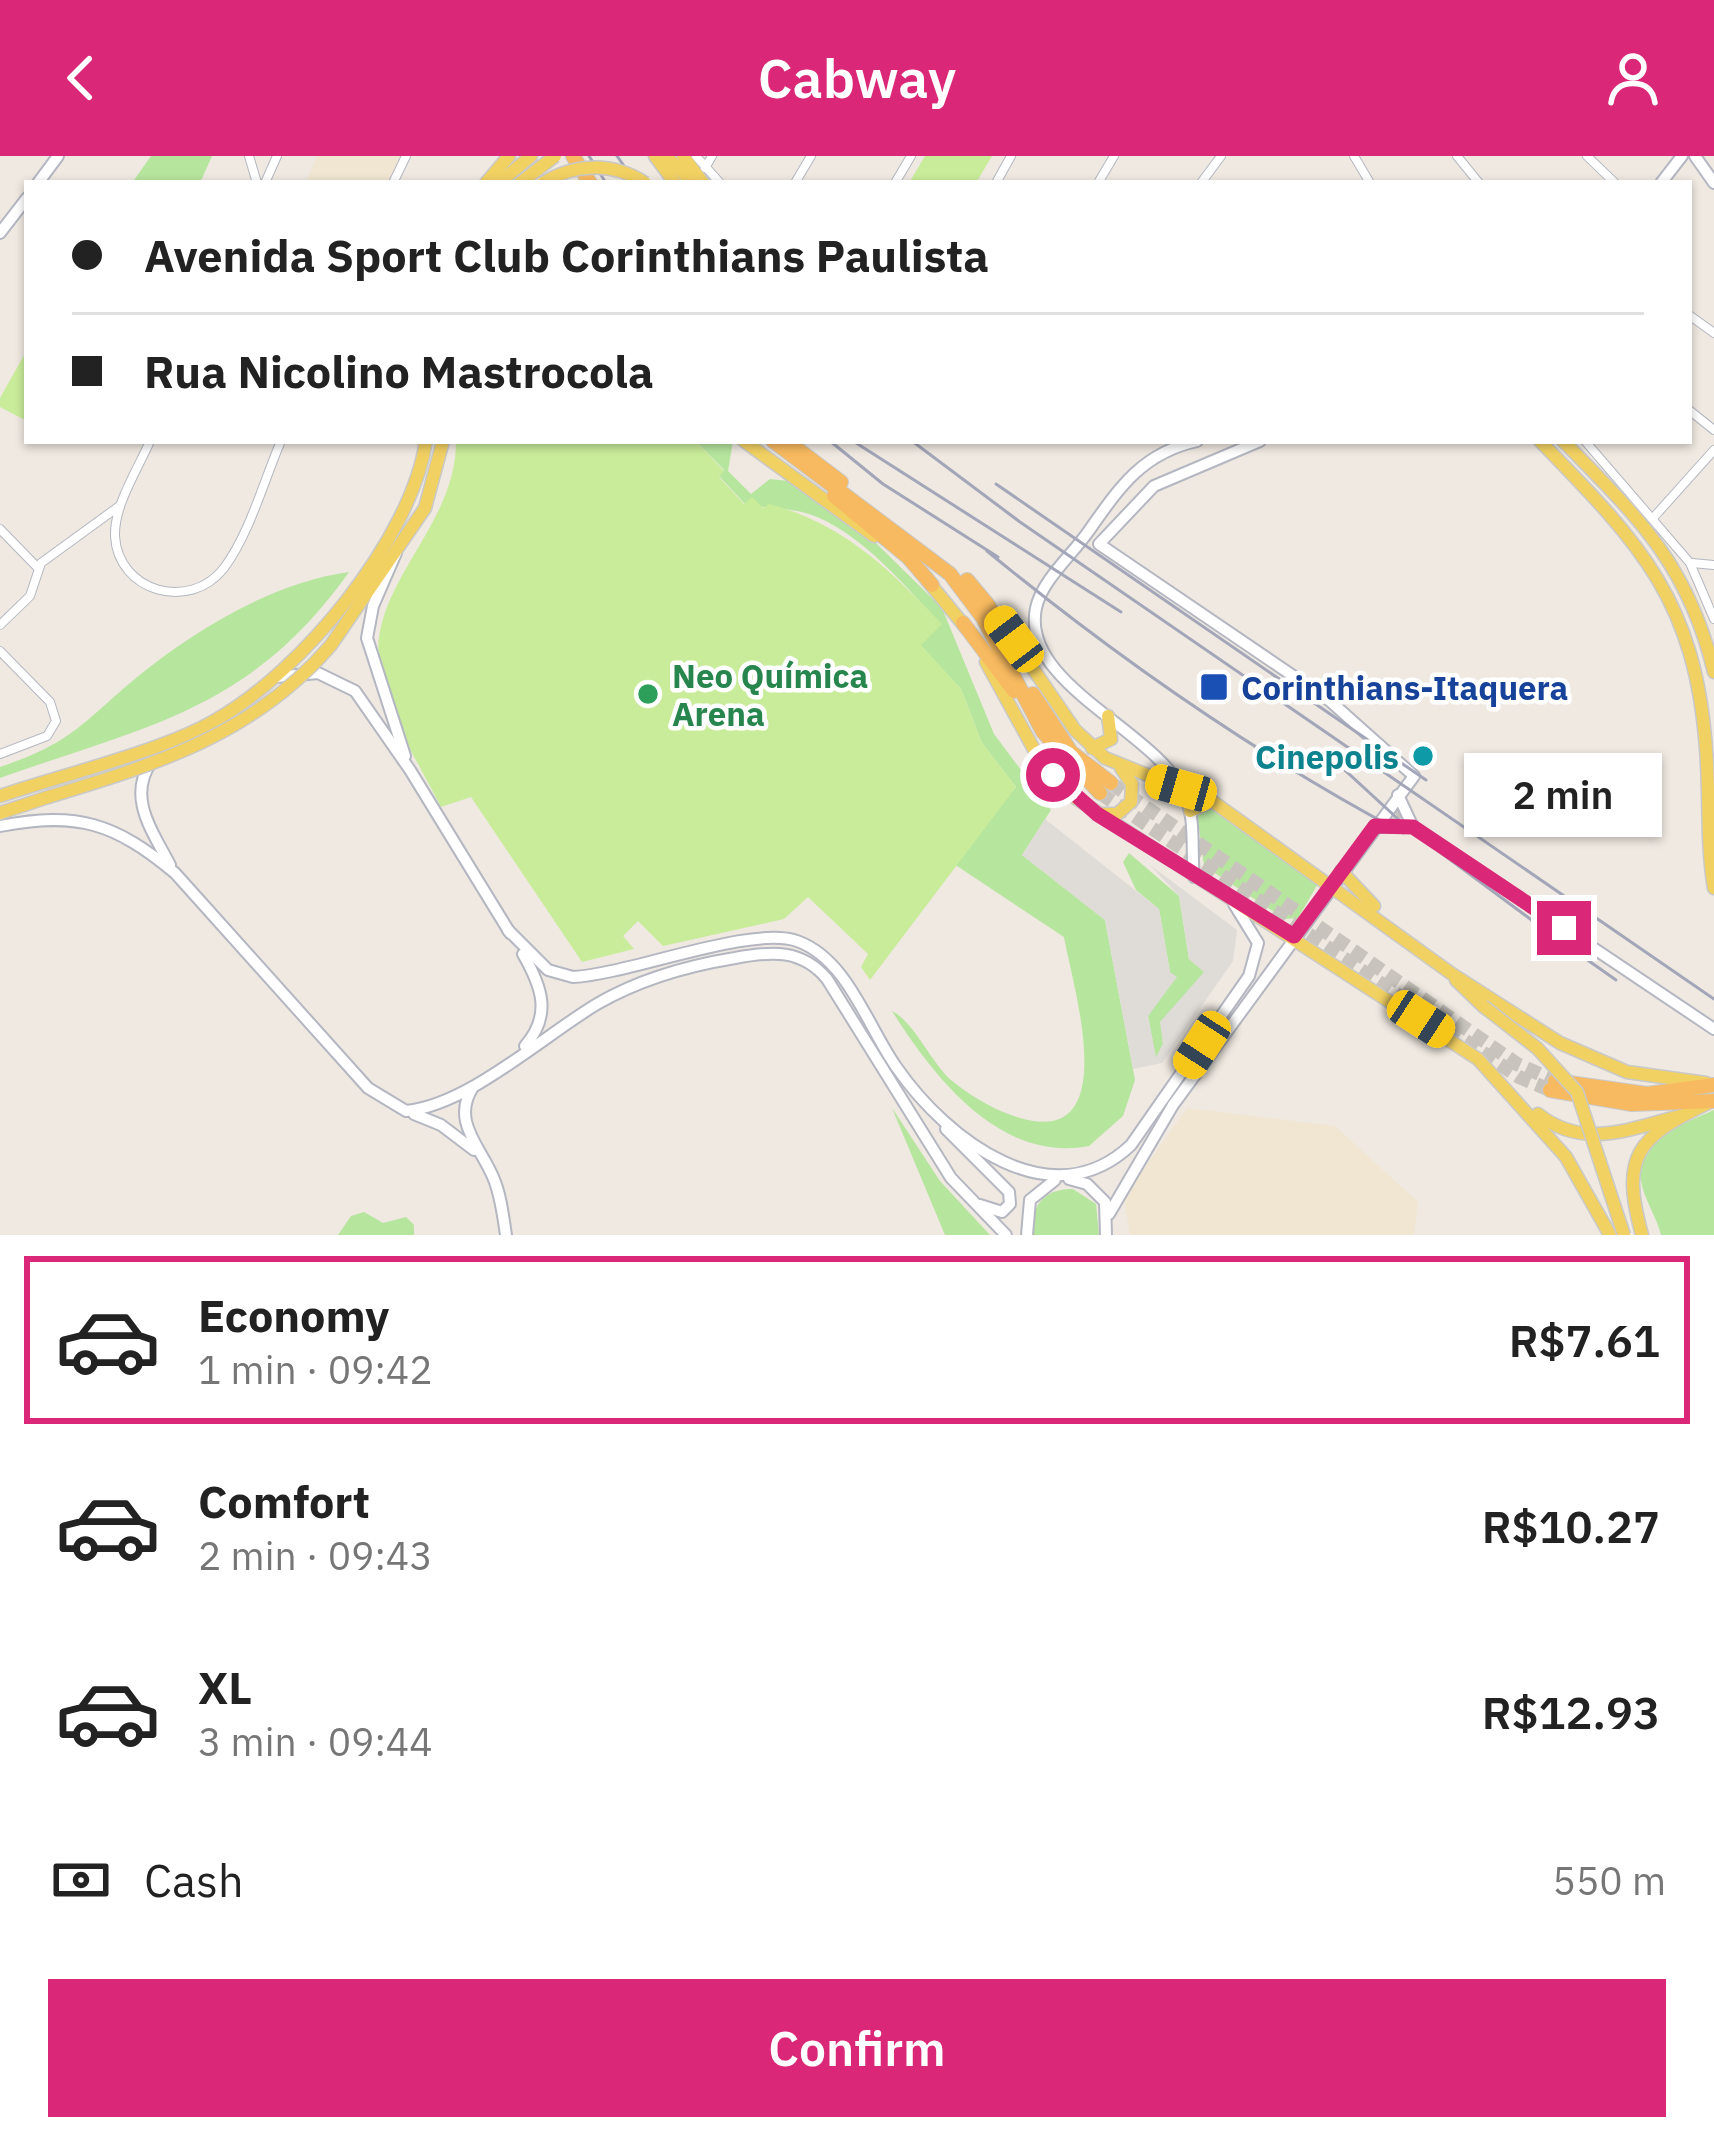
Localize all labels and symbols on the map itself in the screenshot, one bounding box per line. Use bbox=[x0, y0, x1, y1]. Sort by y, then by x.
car bbox=[978, 599, 1050, 679]
place label: Neo Química Arena bbox=[672, 654, 868, 735]
place label: Corinthians-Itaquera bbox=[1241, 666, 1568, 709]
marker: Corinthians-Itaquera bbox=[1198, 671, 1230, 703]
marker: Neo Química Arena bbox=[635, 681, 661, 707]
place label: Cinepolis bbox=[1255, 735, 1399, 778]
marker: Cinepolis bbox=[1410, 743, 1436, 769]
route start bbox=[1026, 748, 1080, 802]
callout: 2 min bbox=[1465, 754, 1663, 838]
car bbox=[1141, 761, 1221, 815]
route end bbox=[1537, 901, 1591, 955]
car bbox=[1381, 984, 1461, 1054]
car bbox=[1167, 1005, 1237, 1085]

